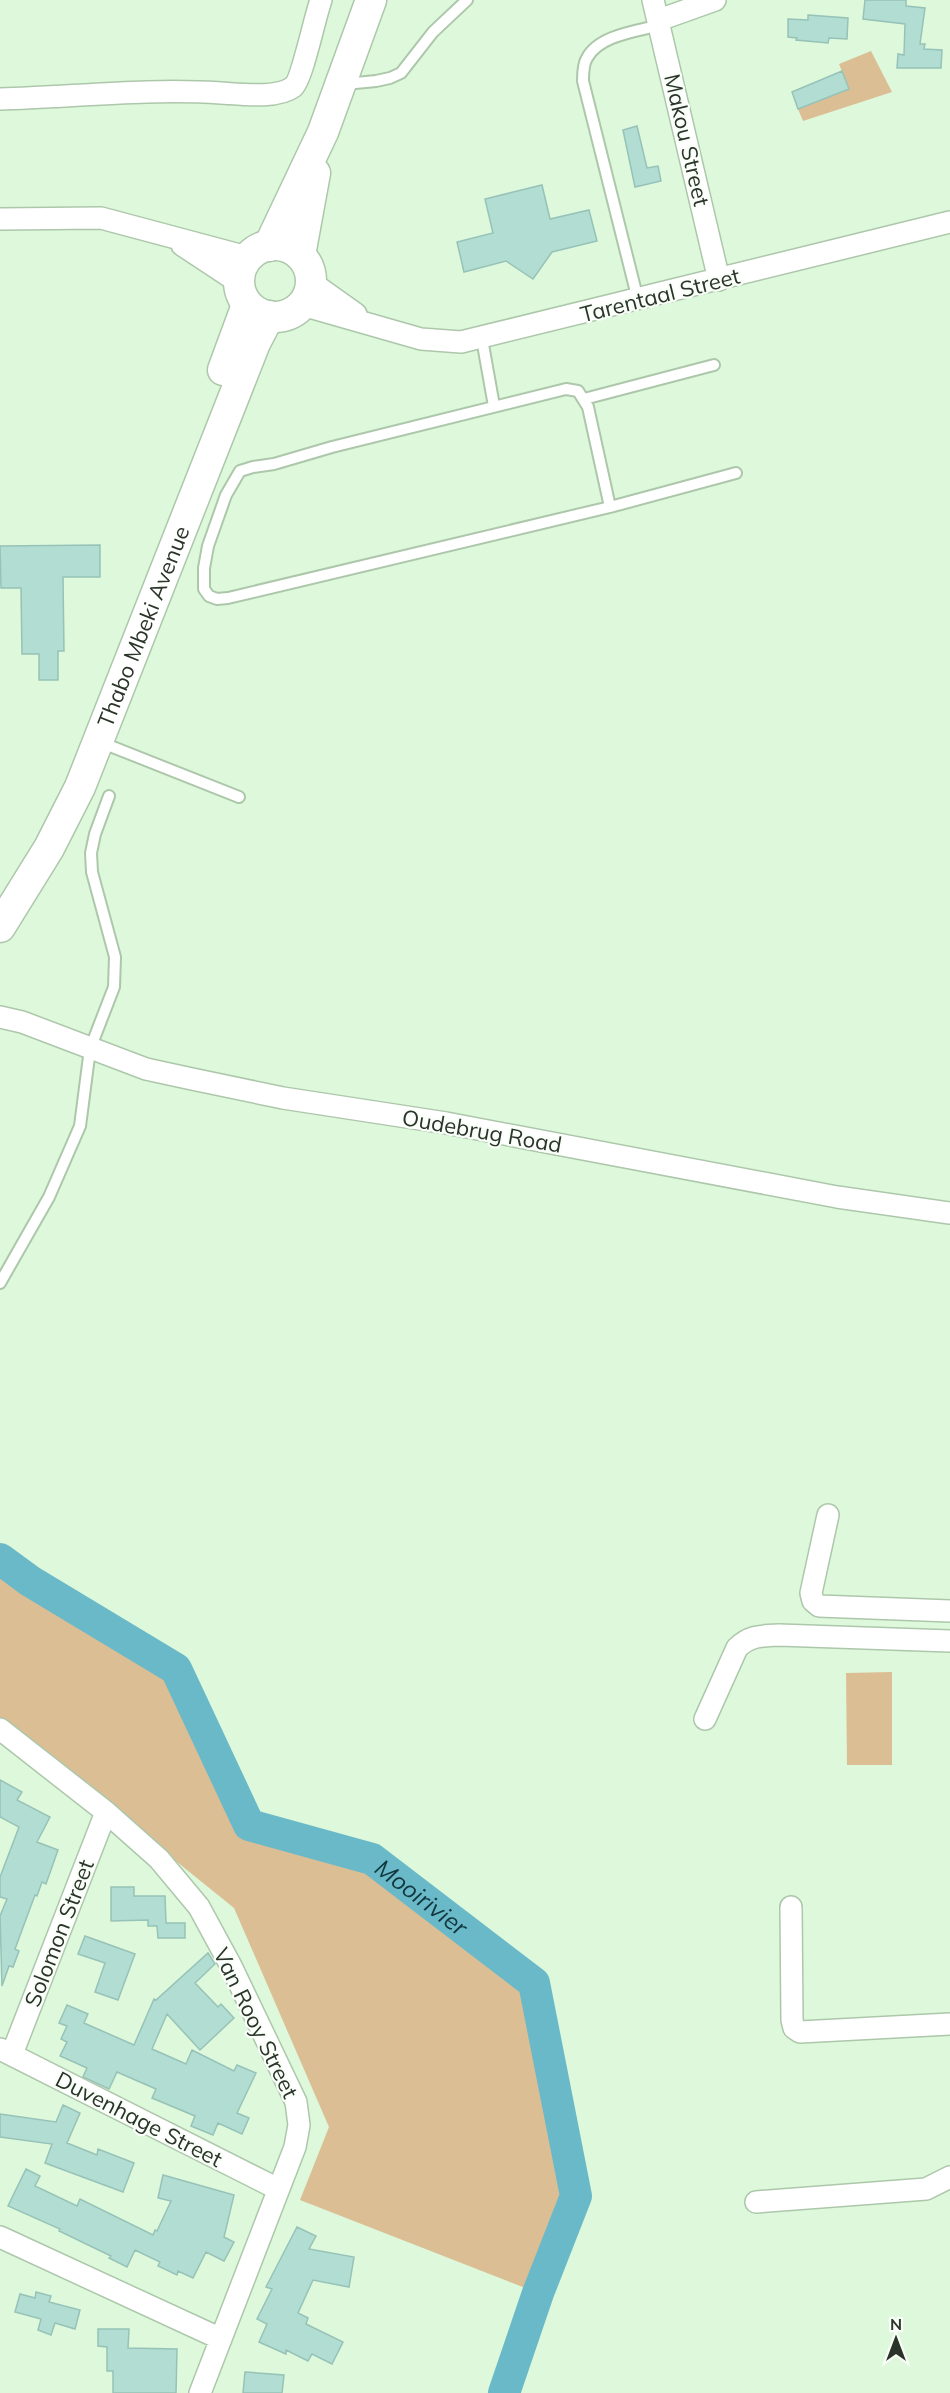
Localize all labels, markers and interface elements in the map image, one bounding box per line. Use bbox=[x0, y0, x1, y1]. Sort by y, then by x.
street label: Makou Street bbox=[658, 71, 716, 209]
street label: Tarentaal Street bbox=[577, 262, 743, 328]
street label: Thabo Mbeki Avenue bbox=[91, 522, 196, 731]
street label: Oudebrug Road bbox=[400, 1103, 564, 1159]
water label: Mooirivier bbox=[369, 1852, 475, 1943]
street label: Solomon Street bbox=[18, 1855, 100, 2011]
street label: Van Rooy Street bbox=[207, 1943, 305, 2103]
street label: Duvenhage Street bbox=[51, 2065, 227, 2173]
north arrow bbox=[866, 2309, 926, 2369]
text: N bbox=[890, 2314, 902, 2334]

